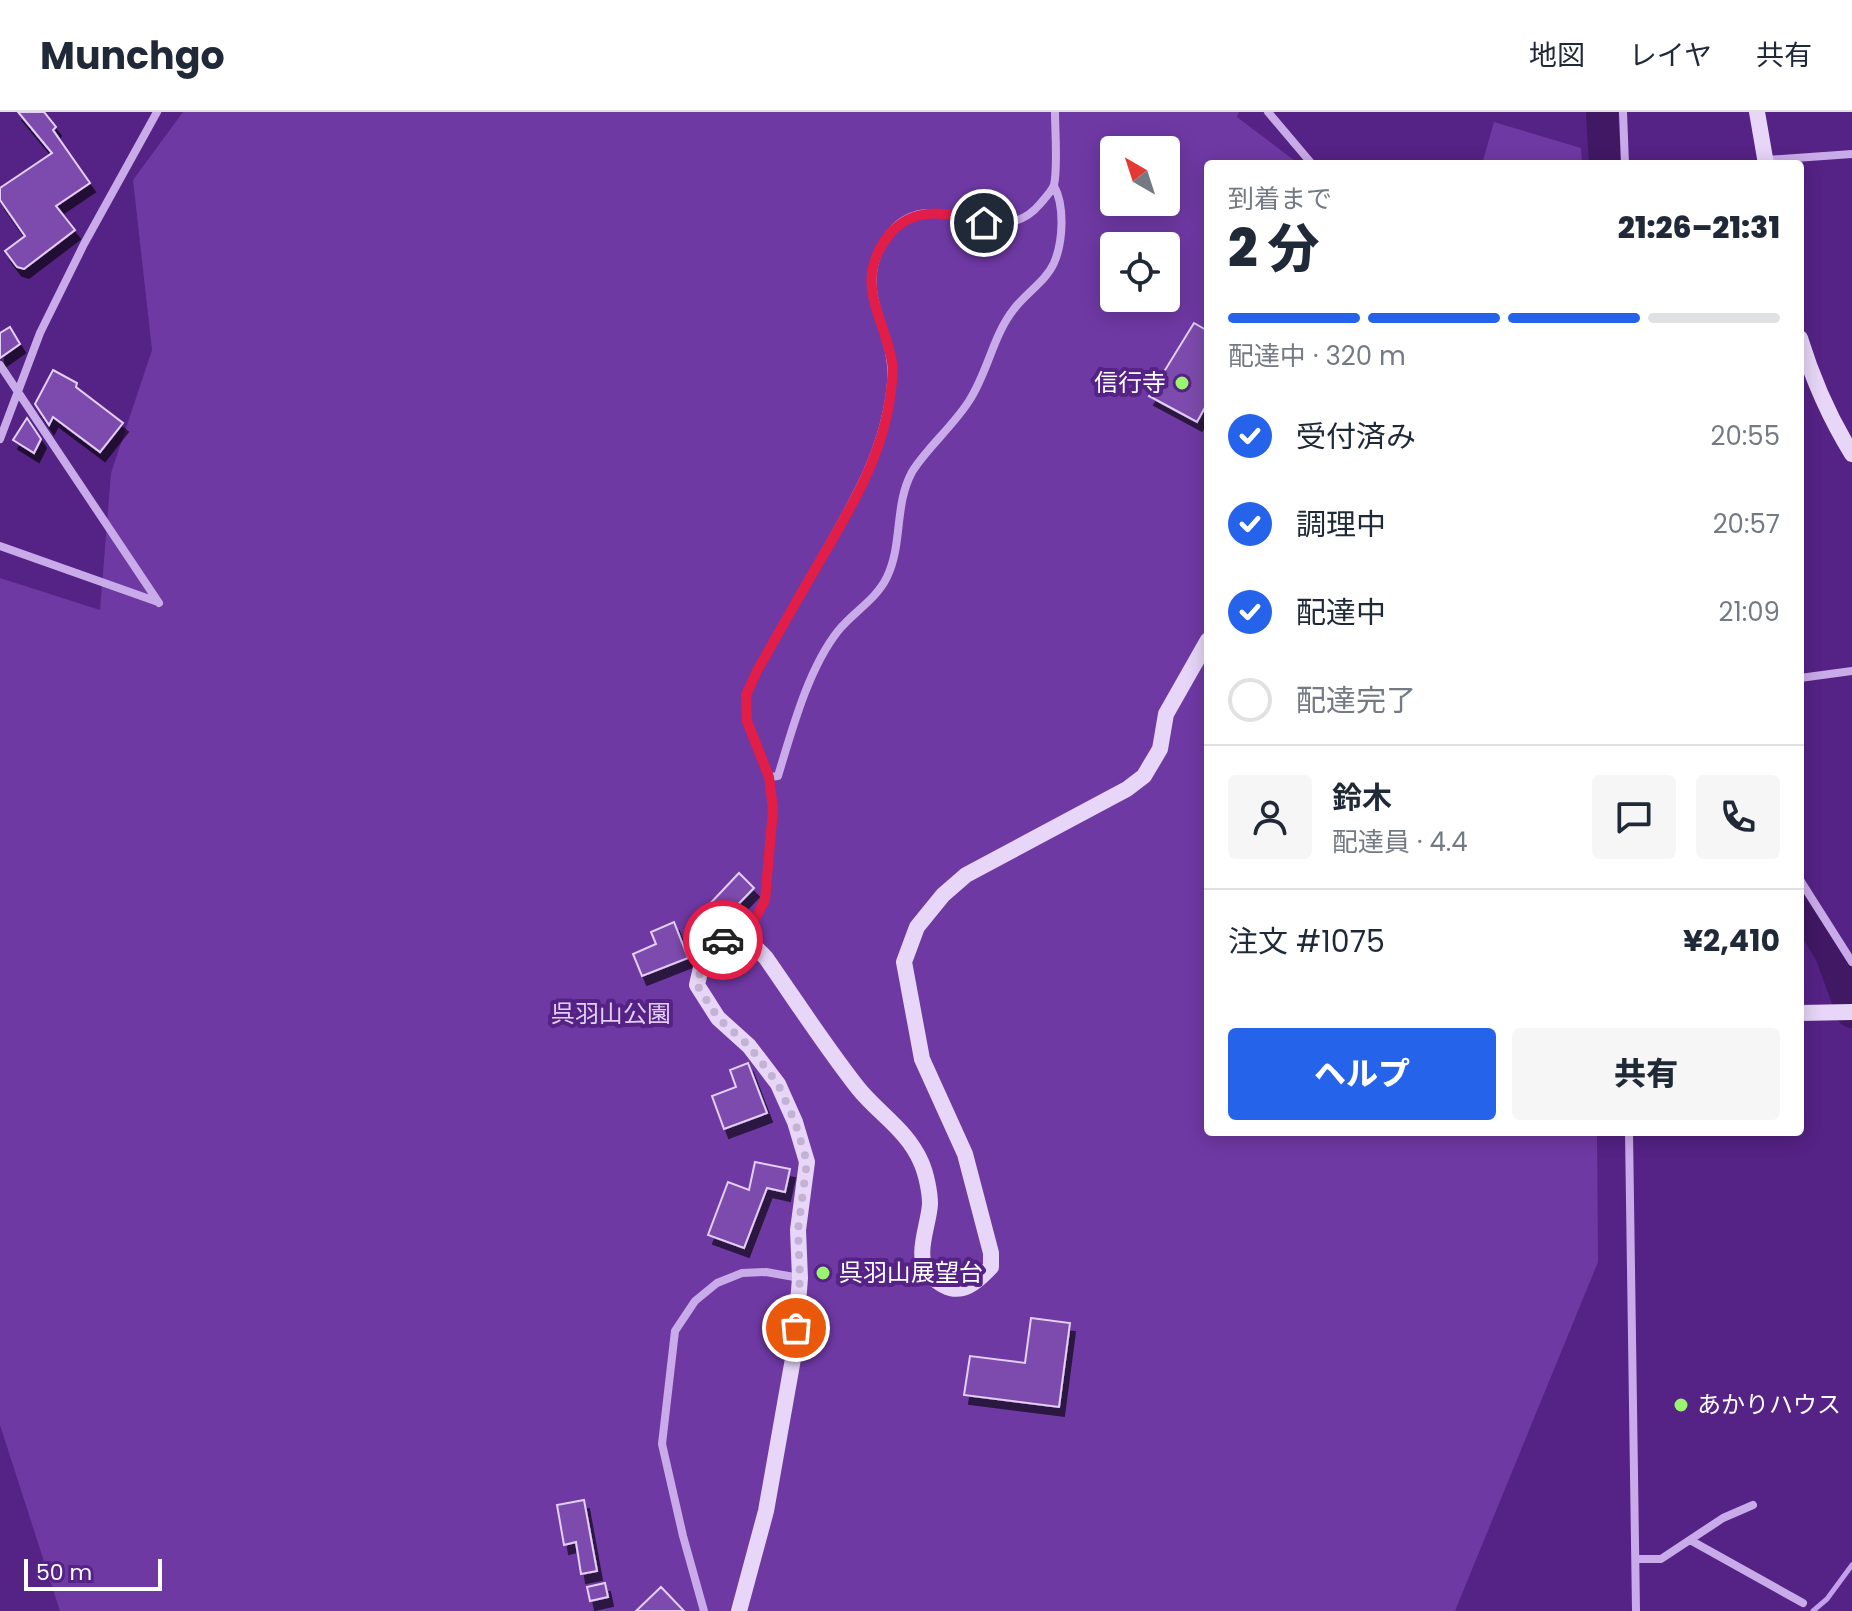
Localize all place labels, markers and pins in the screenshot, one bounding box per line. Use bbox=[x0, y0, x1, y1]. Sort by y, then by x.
pin bbox=[950, 189, 1018, 257]
place label: 信行寺 bbox=[1094, 366, 1166, 399]
marker: 信行寺 bbox=[1173, 374, 1191, 392]
place label: 呉羽山展望台 bbox=[839, 1256, 983, 1289]
marker: 呉羽山展望台 bbox=[814, 1264, 832, 1282]
pin bbox=[762, 1294, 830, 1362]
place label: あかりハウス bbox=[1697, 1388, 1841, 1421]
marker: あかりハウス bbox=[1672, 1396, 1690, 1414]

